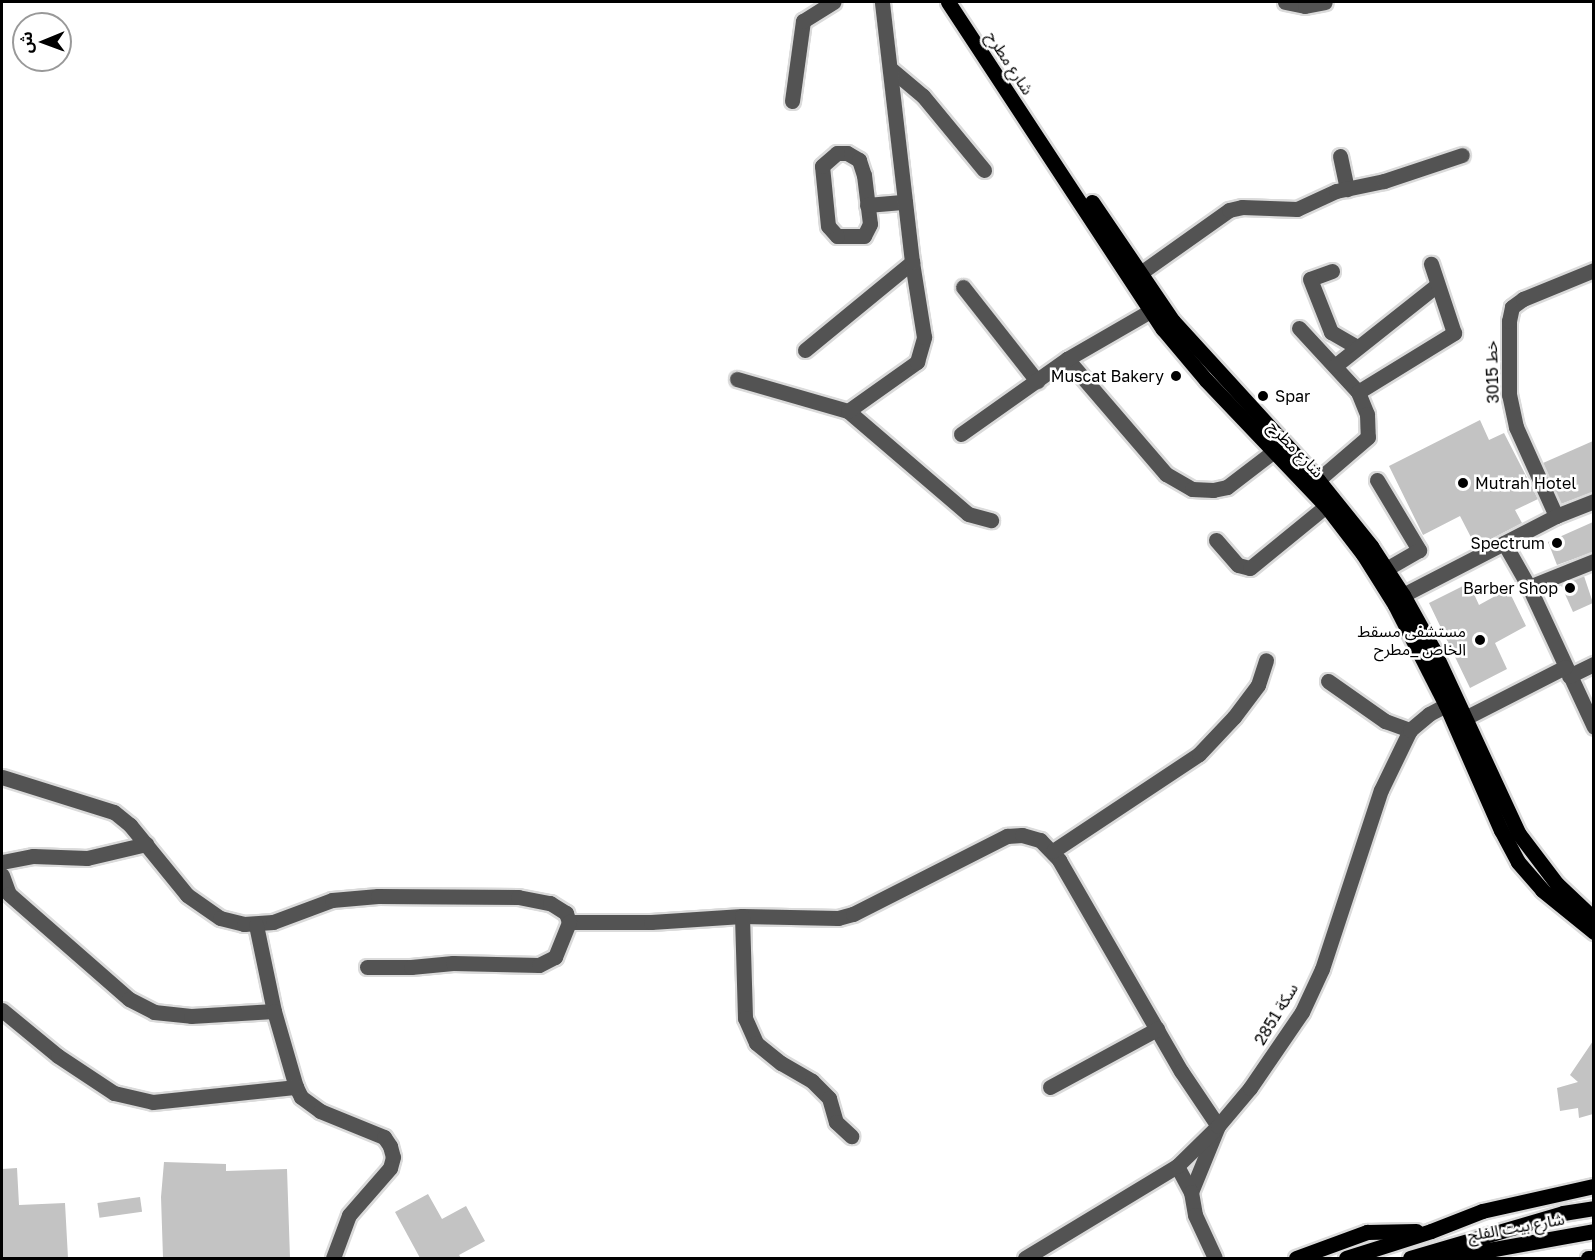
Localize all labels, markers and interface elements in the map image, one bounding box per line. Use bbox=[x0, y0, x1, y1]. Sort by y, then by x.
north arrow bbox=[12, 12, 72, 72]
street label: شارع مطرح bbox=[982, 28, 1038, 98]
text: ش bbox=[16, 31, 36, 53]
street label: 3015 خط bbox=[1481, 340, 1503, 404]
place label: Muscat Bakery bbox=[1051, 366, 1164, 386]
marker: Muscat Bakery bbox=[1169, 369, 1183, 383]
place label: Spar bbox=[1275, 386, 1310, 406]
marker: Spar bbox=[1256, 389, 1270, 403]
street label: شارع مطرح bbox=[1264, 417, 1328, 481]
place label: Mutrah Hotel bbox=[1475, 473, 1576, 493]
marker: Mutrah Hotel bbox=[1456, 476, 1470, 490]
place label: Spectrum bbox=[1470, 533, 1545, 553]
marker: Spectrum bbox=[1550, 536, 1564, 550]
place label: Barber Shop bbox=[1463, 578, 1558, 598]
marker: Barber Shop bbox=[1563, 581, 1577, 595]
place label: مستشفى مسقط الخاص _مطرح bbox=[1358, 621, 1466, 659]
marker: مستشفى مسقط الخاص _مطرح bbox=[1471, 631, 1489, 649]
street label: سكة 2851 bbox=[1250, 980, 1302, 1048]
street label: شارع بيت الفلج bbox=[1466, 1209, 1566, 1245]

